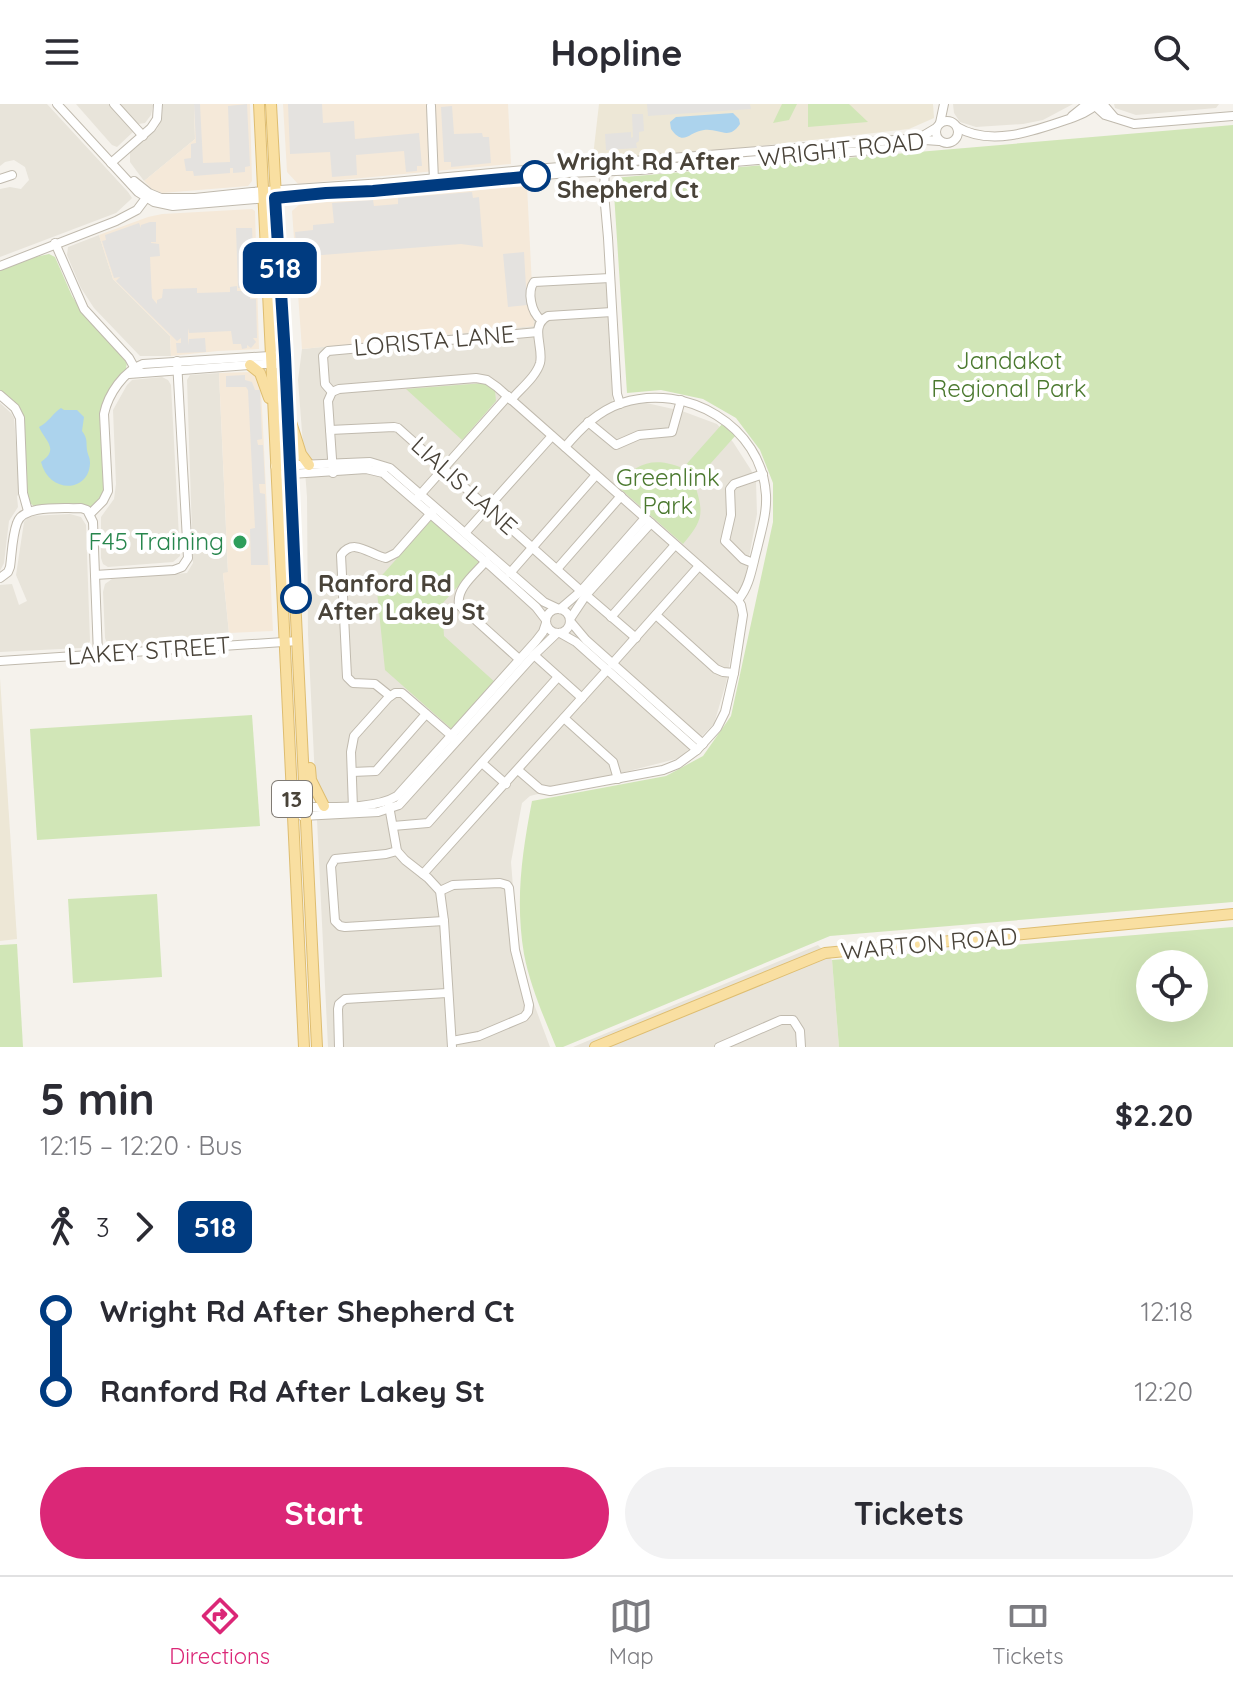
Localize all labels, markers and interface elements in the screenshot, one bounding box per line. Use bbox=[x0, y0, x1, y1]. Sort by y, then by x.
icon: menu bbox=[40, 30, 84, 74]
text: Hopline bbox=[551, 30, 682, 75]
icon: search bbox=[1149, 30, 1193, 74]
street label: WRIGHT ROAD bbox=[756, 125, 926, 173]
place label: Wright Rd After Shepherd Ct bbox=[557, 146, 740, 204]
marker: Wright Rd After Shepherd Ct bbox=[520, 161, 550, 191]
line badge: 518 bbox=[234, 242, 326, 294]
text: 518 bbox=[259, 250, 301, 285]
street label: LORISTA LANE bbox=[352, 318, 516, 362]
park label: Jandakot Regional Park bbox=[931, 345, 1087, 403]
street label: LIALIS LANE bbox=[405, 430, 524, 541]
park label: Greenlink Park bbox=[616, 462, 720, 520]
place label: F45 Training bbox=[88, 526, 224, 556]
marker: F45 Training bbox=[231, 533, 249, 551]
place label: Ranford Rd After Lakey St bbox=[318, 568, 486, 626]
marker: Ranford Rd After Lakey St bbox=[281, 583, 311, 613]
street label: LAKEY STREET bbox=[66, 629, 232, 671]
road number: 13 bbox=[272, 781, 312, 817]
street label: WARTON ROAD bbox=[839, 920, 1018, 966]
map controls bbox=[1136, 950, 1208, 1022]
button: locate bbox=[1136, 950, 1208, 1022]
text: 5 min bbox=[40, 1071, 155, 1126]
text: $2.20 bbox=[1115, 1096, 1193, 1134]
text: 12:15 – 12:20 · Bus bbox=[40, 1129, 242, 1162]
icon: walk bbox=[40, 1205, 84, 1249]
icon: forward bbox=[122, 1205, 166, 1249]
text: 518 bbox=[194, 1209, 236, 1244]
text: 3 bbox=[96, 1211, 110, 1244]
text: Wright Rd After Shepherd Ct bbox=[100, 1292, 515, 1330]
text: 12:18 bbox=[1140, 1295, 1193, 1328]
text: Ranford Rd After Lakey St bbox=[100, 1372, 485, 1410]
text: 12:20 bbox=[1134, 1375, 1193, 1408]
button: Start bbox=[40, 1467, 609, 1559]
button: Tickets bbox=[625, 1467, 1193, 1559]
tab: Directions bbox=[169, 1594, 270, 1670]
tab: Map bbox=[609, 1594, 654, 1670]
tab: Tickets bbox=[992, 1594, 1064, 1670]

